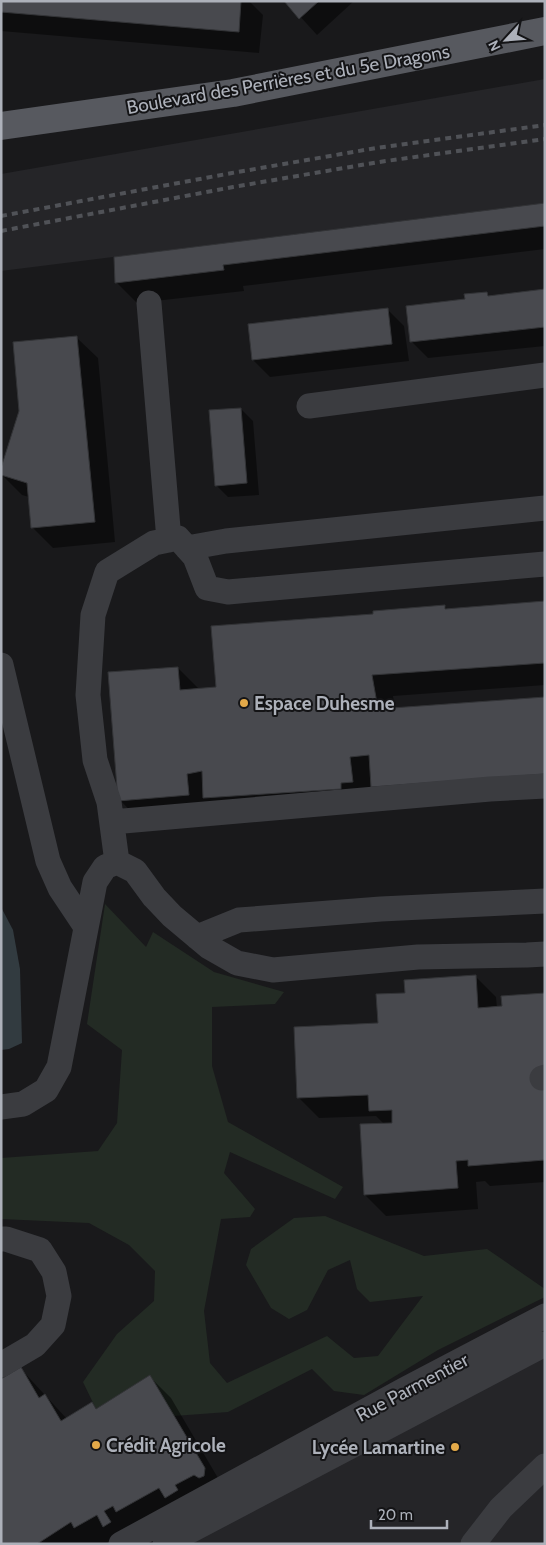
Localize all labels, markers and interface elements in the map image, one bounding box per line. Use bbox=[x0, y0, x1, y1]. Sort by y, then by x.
north arrow bbox=[481, 15, 531, 65]
text: N bbox=[484, 37, 505, 54]
street label: Boulevard des Perrières et du 5e Dragons bbox=[125, 40, 451, 119]
place label: Espace Duhesme bbox=[254, 692, 395, 715]
marker: Espace Duhesme bbox=[238, 697, 250, 709]
street label: Rue Parmentier bbox=[352, 1348, 472, 1427]
place label: Crédit Agricole bbox=[106, 1434, 226, 1457]
place label: Lycée Lamartine bbox=[312, 1436, 445, 1459]
marker: Crédit Agricole bbox=[90, 1439, 102, 1451]
marker: Lycée Lamartine bbox=[449, 1441, 461, 1453]
scale bar bbox=[371, 1498, 447, 1530]
text: 20 m bbox=[378, 1506, 413, 1524]

